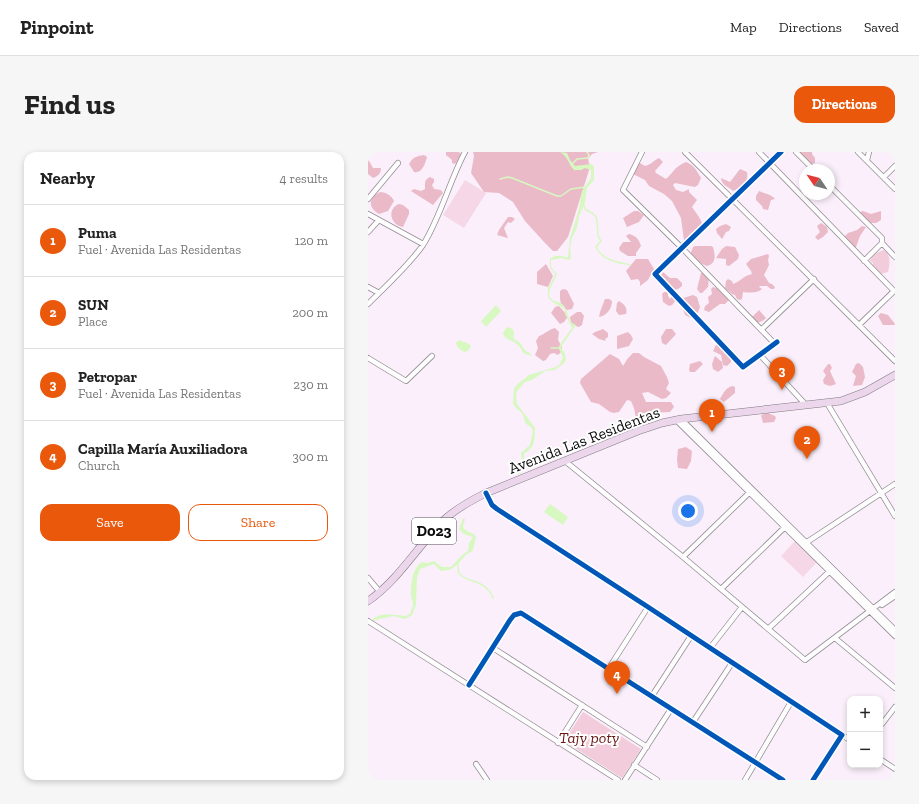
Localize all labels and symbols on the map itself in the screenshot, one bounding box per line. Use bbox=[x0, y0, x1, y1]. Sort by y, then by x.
north arrow bbox=[799, 164, 835, 200]
pin: 3 bbox=[769, 357, 795, 390]
pin: 1 bbox=[699, 399, 725, 432]
street label: Avenida Las Residentas bbox=[506, 402, 662, 478]
pin: 2 bbox=[794, 426, 820, 459]
your location bbox=[678, 501, 698, 521]
road number: D023 bbox=[412, 518, 456, 544]
pin: 4 bbox=[604, 661, 630, 694]
park label: Tajy poty bbox=[559, 728, 620, 747]

